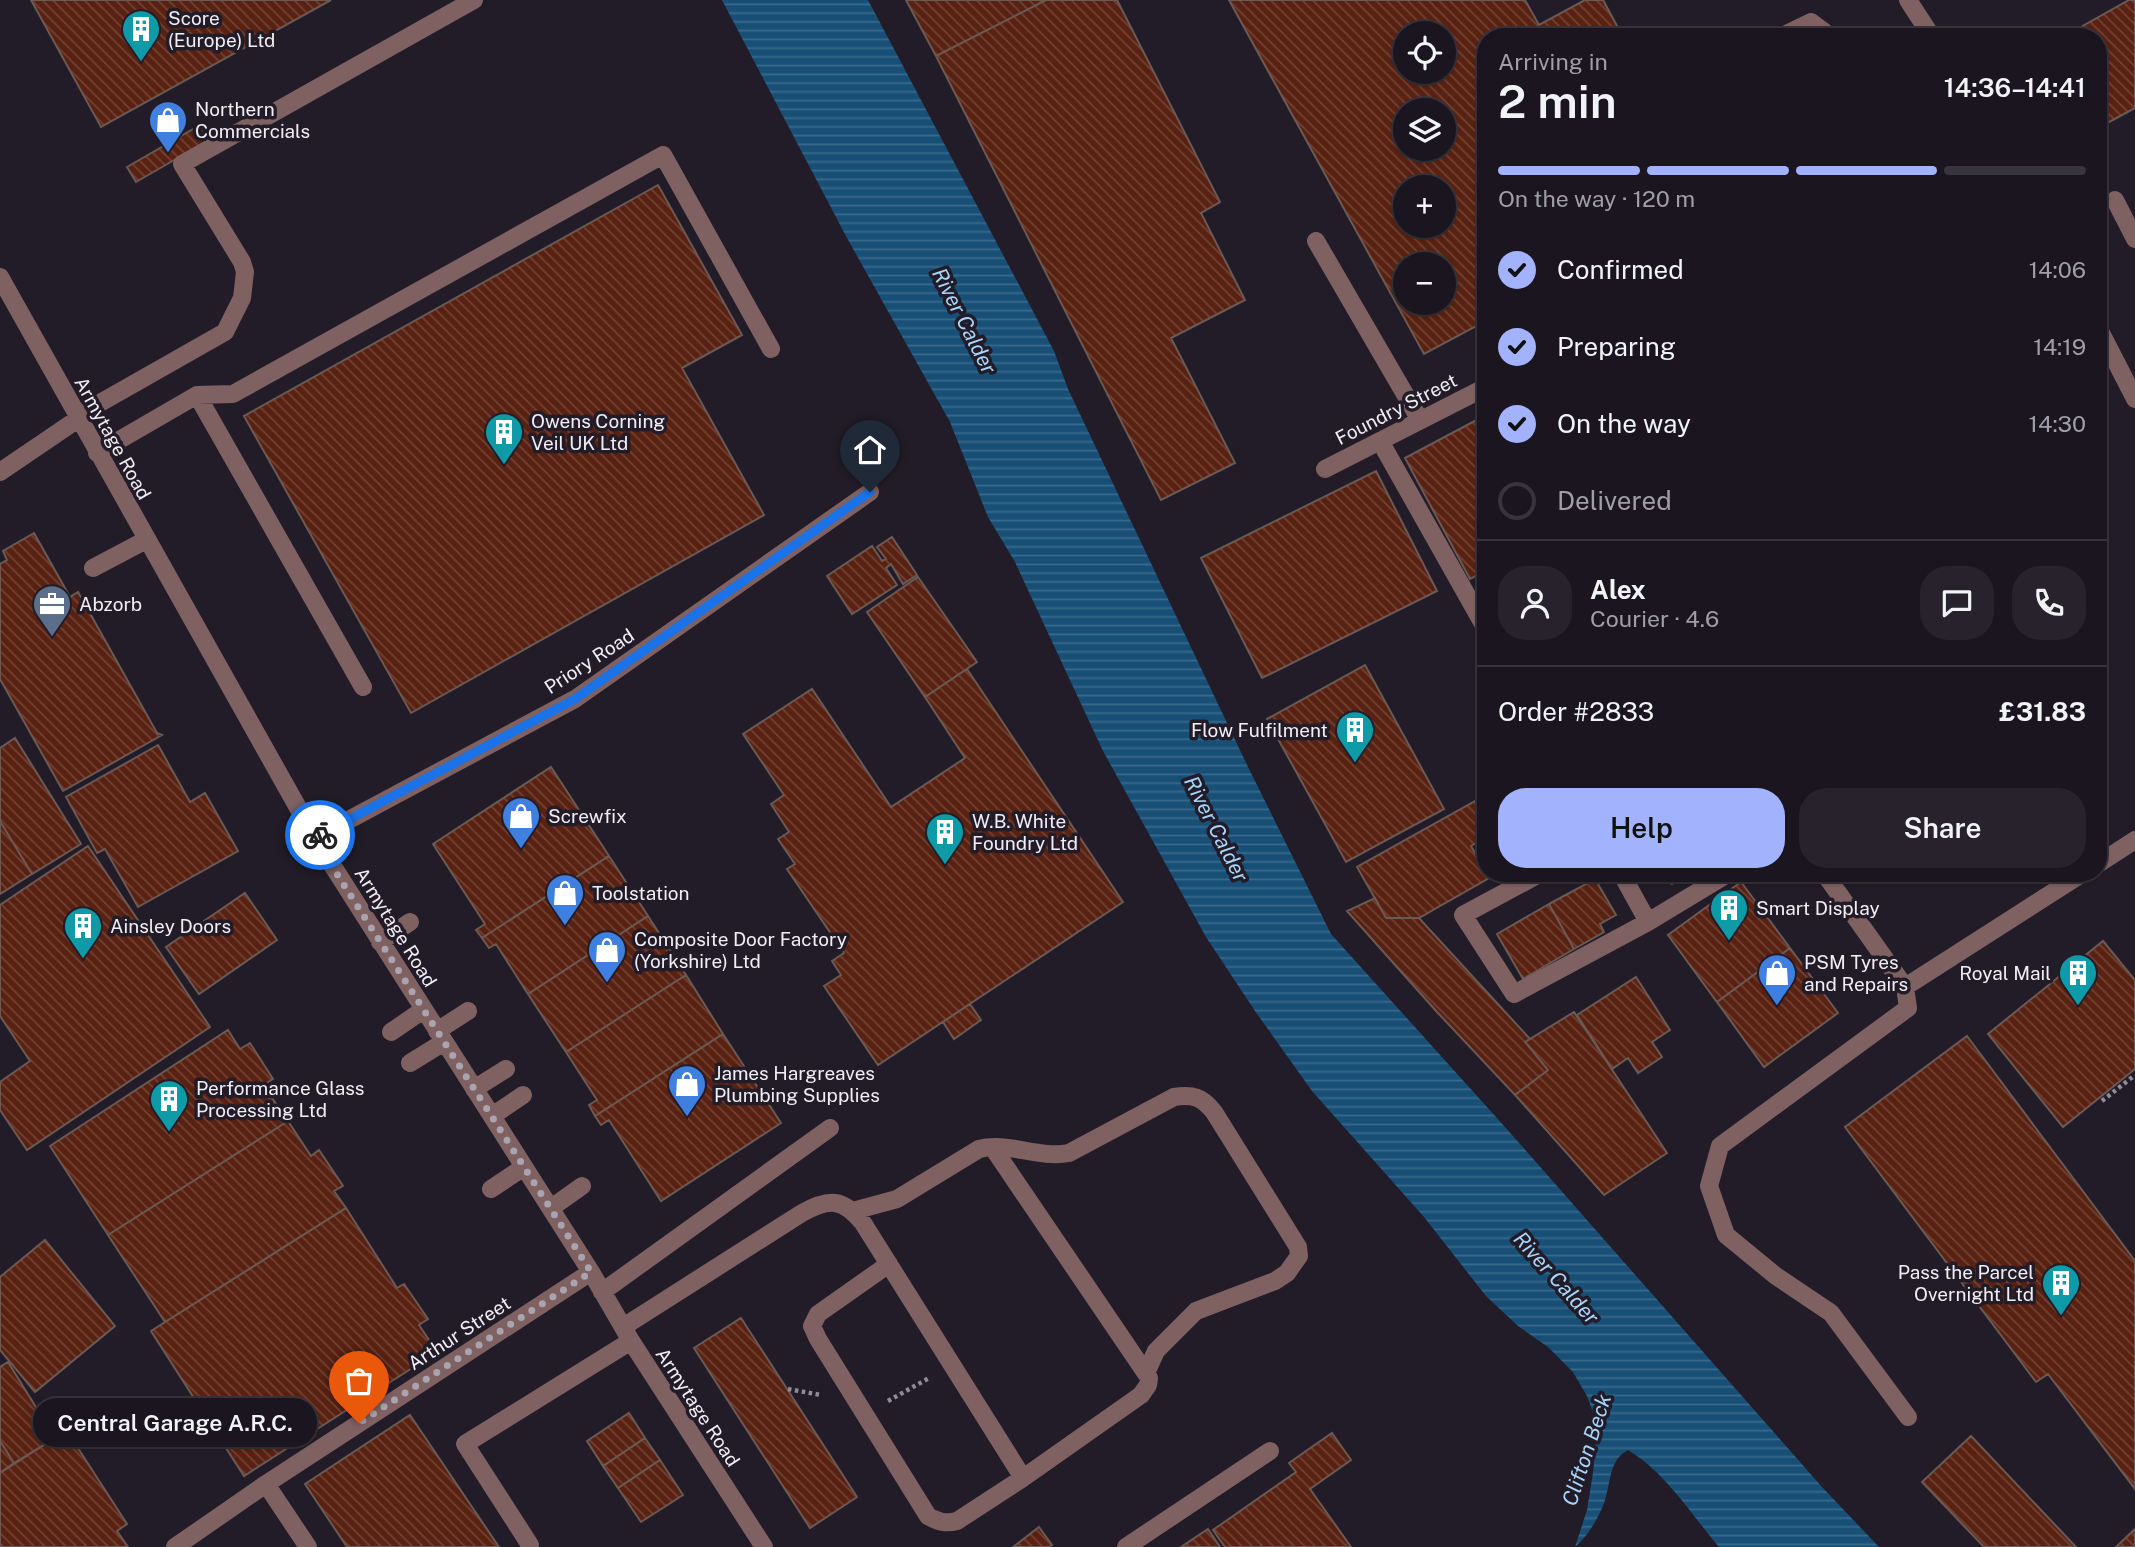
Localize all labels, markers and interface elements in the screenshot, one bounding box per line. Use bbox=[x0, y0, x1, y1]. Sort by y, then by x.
place label: Score (Europe) Ltd bbox=[168, 7, 275, 51]
building icon: Score (Europe) Ltd bbox=[120, 8, 162, 63]
map controls bbox=[1393, 21, 1456, 315]
button: locate bbox=[1393, 21, 1456, 84]
text: Arriving in bbox=[1498, 48, 1608, 75]
text: 14:36–14:41 bbox=[1944, 72, 2086, 103]
text: 2 min bbox=[1498, 74, 1617, 128]
place label: Northern Commercials bbox=[195, 98, 310, 142]
button: layers bbox=[1393, 98, 1456, 161]
shop icon: Northern Commercials bbox=[147, 99, 189, 154]
button: + bbox=[1393, 175, 1456, 238]
text: On the way · 120 m bbox=[1498, 185, 1695, 212]
icon: check bbox=[1498, 251, 1536, 289]
button: − bbox=[1393, 252, 1456, 315]
text: Confirmed bbox=[1557, 254, 1684, 285]
text: 14:06 bbox=[2029, 256, 2086, 283]
water label: River Calder bbox=[927, 264, 1002, 379]
icon: check bbox=[1498, 328, 1536, 366]
text: Preparing bbox=[1557, 331, 1676, 362]
text: 14:19 bbox=[2033, 333, 2086, 360]
street label: Foundry Street bbox=[1332, 369, 1460, 449]
street label: Armytage Road bbox=[70, 373, 156, 503]
icon: check bbox=[1498, 405, 1536, 443]
text: On the way bbox=[1557, 408, 1691, 439]
place label: Owens Corning Veil UK Ltd bbox=[531, 410, 665, 454]
text: 14:30 bbox=[2029, 410, 2086, 437]
building icon: Owens Corning Veil UK Ltd bbox=[483, 411, 525, 466]
pin bbox=[840, 420, 900, 492]
icon: home bbox=[851, 431, 889, 469]
text: Delivered bbox=[1557, 485, 1672, 516]
button: person bbox=[1498, 566, 1572, 640]
button: chat bbox=[1920, 566, 1994, 640]
button: phone bbox=[2012, 566, 2086, 640]
text: Alex bbox=[1590, 574, 1646, 605]
office icon: Abzorb bbox=[31, 583, 73, 638]
place label: Abzorb bbox=[79, 593, 142, 615]
text: Courier · 4.6 bbox=[1590, 605, 1719, 632]
street label: Priory Road bbox=[540, 624, 638, 698]
text: Order #2833 bbox=[1498, 696, 1654, 727]
text: £31.83 bbox=[1999, 696, 2086, 727]
building icon: Flow Fulfilment bbox=[1334, 709, 1376, 764]
place label: Flow Fulfilment bbox=[1191, 719, 1328, 741]
water label: River Calder bbox=[1179, 772, 1254, 887]
button: Help bbox=[1498, 788, 1785, 868]
button: Share bbox=[1799, 788, 2086, 868]
shop icon: Screwfix bbox=[500, 795, 542, 850]
courier bbox=[285, 800, 355, 870]
place label: Screwfix bbox=[548, 805, 627, 827]
place label: W.B. White Foundry Ltd bbox=[972, 810, 1078, 854]
building icon: W.B. White Foundry Ltd bbox=[924, 811, 966, 866]
icon: bike bbox=[301, 816, 339, 854]
street label: Armytage Road bbox=[350, 863, 442, 991]
shop icon: Toolstation bbox=[544, 872, 586, 927]
place label: Toolstation bbox=[592, 882, 690, 904]
building icon: Smart Display bbox=[1708, 887, 1750, 942]
place label: Smart Display bbox=[1756, 897, 1880, 919]
building icon: Ainsley Doors bbox=[62, 905, 104, 960]
place label: Ainsley Doors bbox=[110, 915, 231, 937]
place label: Composite Door Factory (Yorkshire) Ltd bbox=[634, 928, 847, 972]
shop icon: Composite Door Factory (Yorkshire) Ltd bbox=[586, 929, 628, 984]
place label: PSM Tyres and Repairs bbox=[1804, 951, 1908, 995]
shop icon: PSM Tyres and Repairs bbox=[1756, 952, 1798, 1007]
building icon: Royal Mail bbox=[2057, 952, 2099, 1007]
place label: Royal Mail bbox=[1959, 962, 2051, 984]
place label: James Hargreaves Plumbing Supplies bbox=[714, 1062, 880, 1106]
shop icon: James Hargreaves Plumbing Supplies bbox=[666, 1063, 708, 1118]
place label: Performance Glass Processing Ltd bbox=[196, 1077, 364, 1121]
building icon: Performance Glass Processing Ltd bbox=[148, 1078, 190, 1133]
water label: River Calder bbox=[1508, 1226, 1605, 1330]
place label: Pass the Parcel Overnight Ltd bbox=[1898, 1261, 2034, 1305]
building icon: Pass the Parcel Overnight Ltd bbox=[2040, 1262, 2082, 1317]
street label: Arthur Street bbox=[404, 1292, 514, 1374]
street label: Armytage Road bbox=[652, 1344, 744, 1470]
pin bbox=[329, 1351, 389, 1423]
icon: bag bbox=[340, 1362, 378, 1400]
water label: Clifton Beck bbox=[1557, 1390, 1616, 1509]
callout: Central Garage A.R.C. bbox=[33, 1398, 317, 1448]
text: Central Garage A.R.C. bbox=[57, 1409, 293, 1436]

